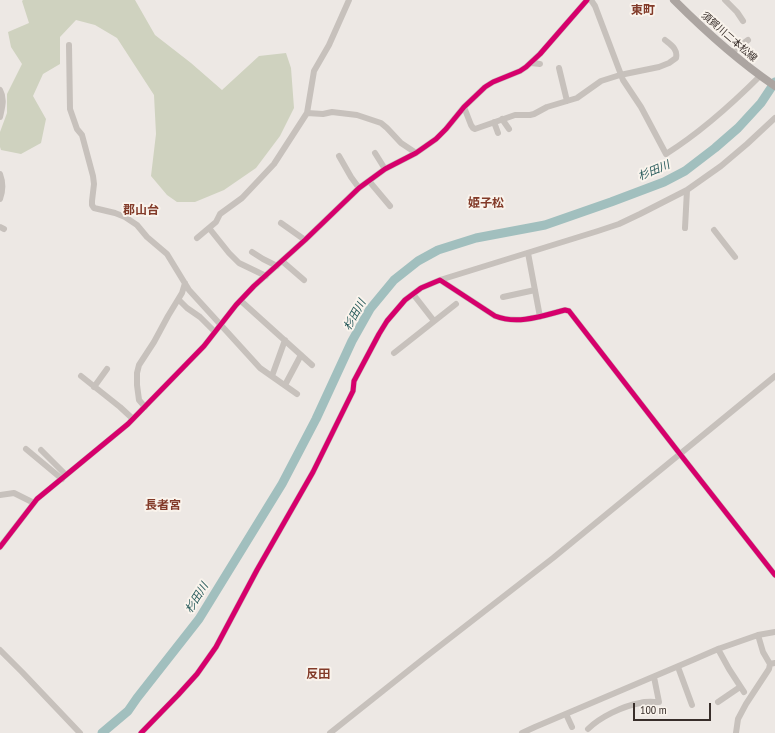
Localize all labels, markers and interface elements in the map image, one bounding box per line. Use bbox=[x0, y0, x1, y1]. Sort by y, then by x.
district label: 東町 bbox=[631, 4, 655, 18]
street label: 須賀川二本松線 bbox=[699, 10, 759, 64]
water label: 杉田川 bbox=[636, 158, 672, 184]
district label: 姫子松 bbox=[468, 197, 504, 211]
district label: 郡山台 bbox=[123, 204, 159, 218]
water label: 杉田川 bbox=[341, 297, 369, 333]
district label: 長者宮 bbox=[145, 499, 181, 513]
water label: 杉田川 bbox=[183, 581, 211, 615]
district label: 反田 bbox=[306, 668, 330, 682]
scale bar bbox=[635, 695, 713, 721]
text: 100 m bbox=[640, 702, 667, 717]

